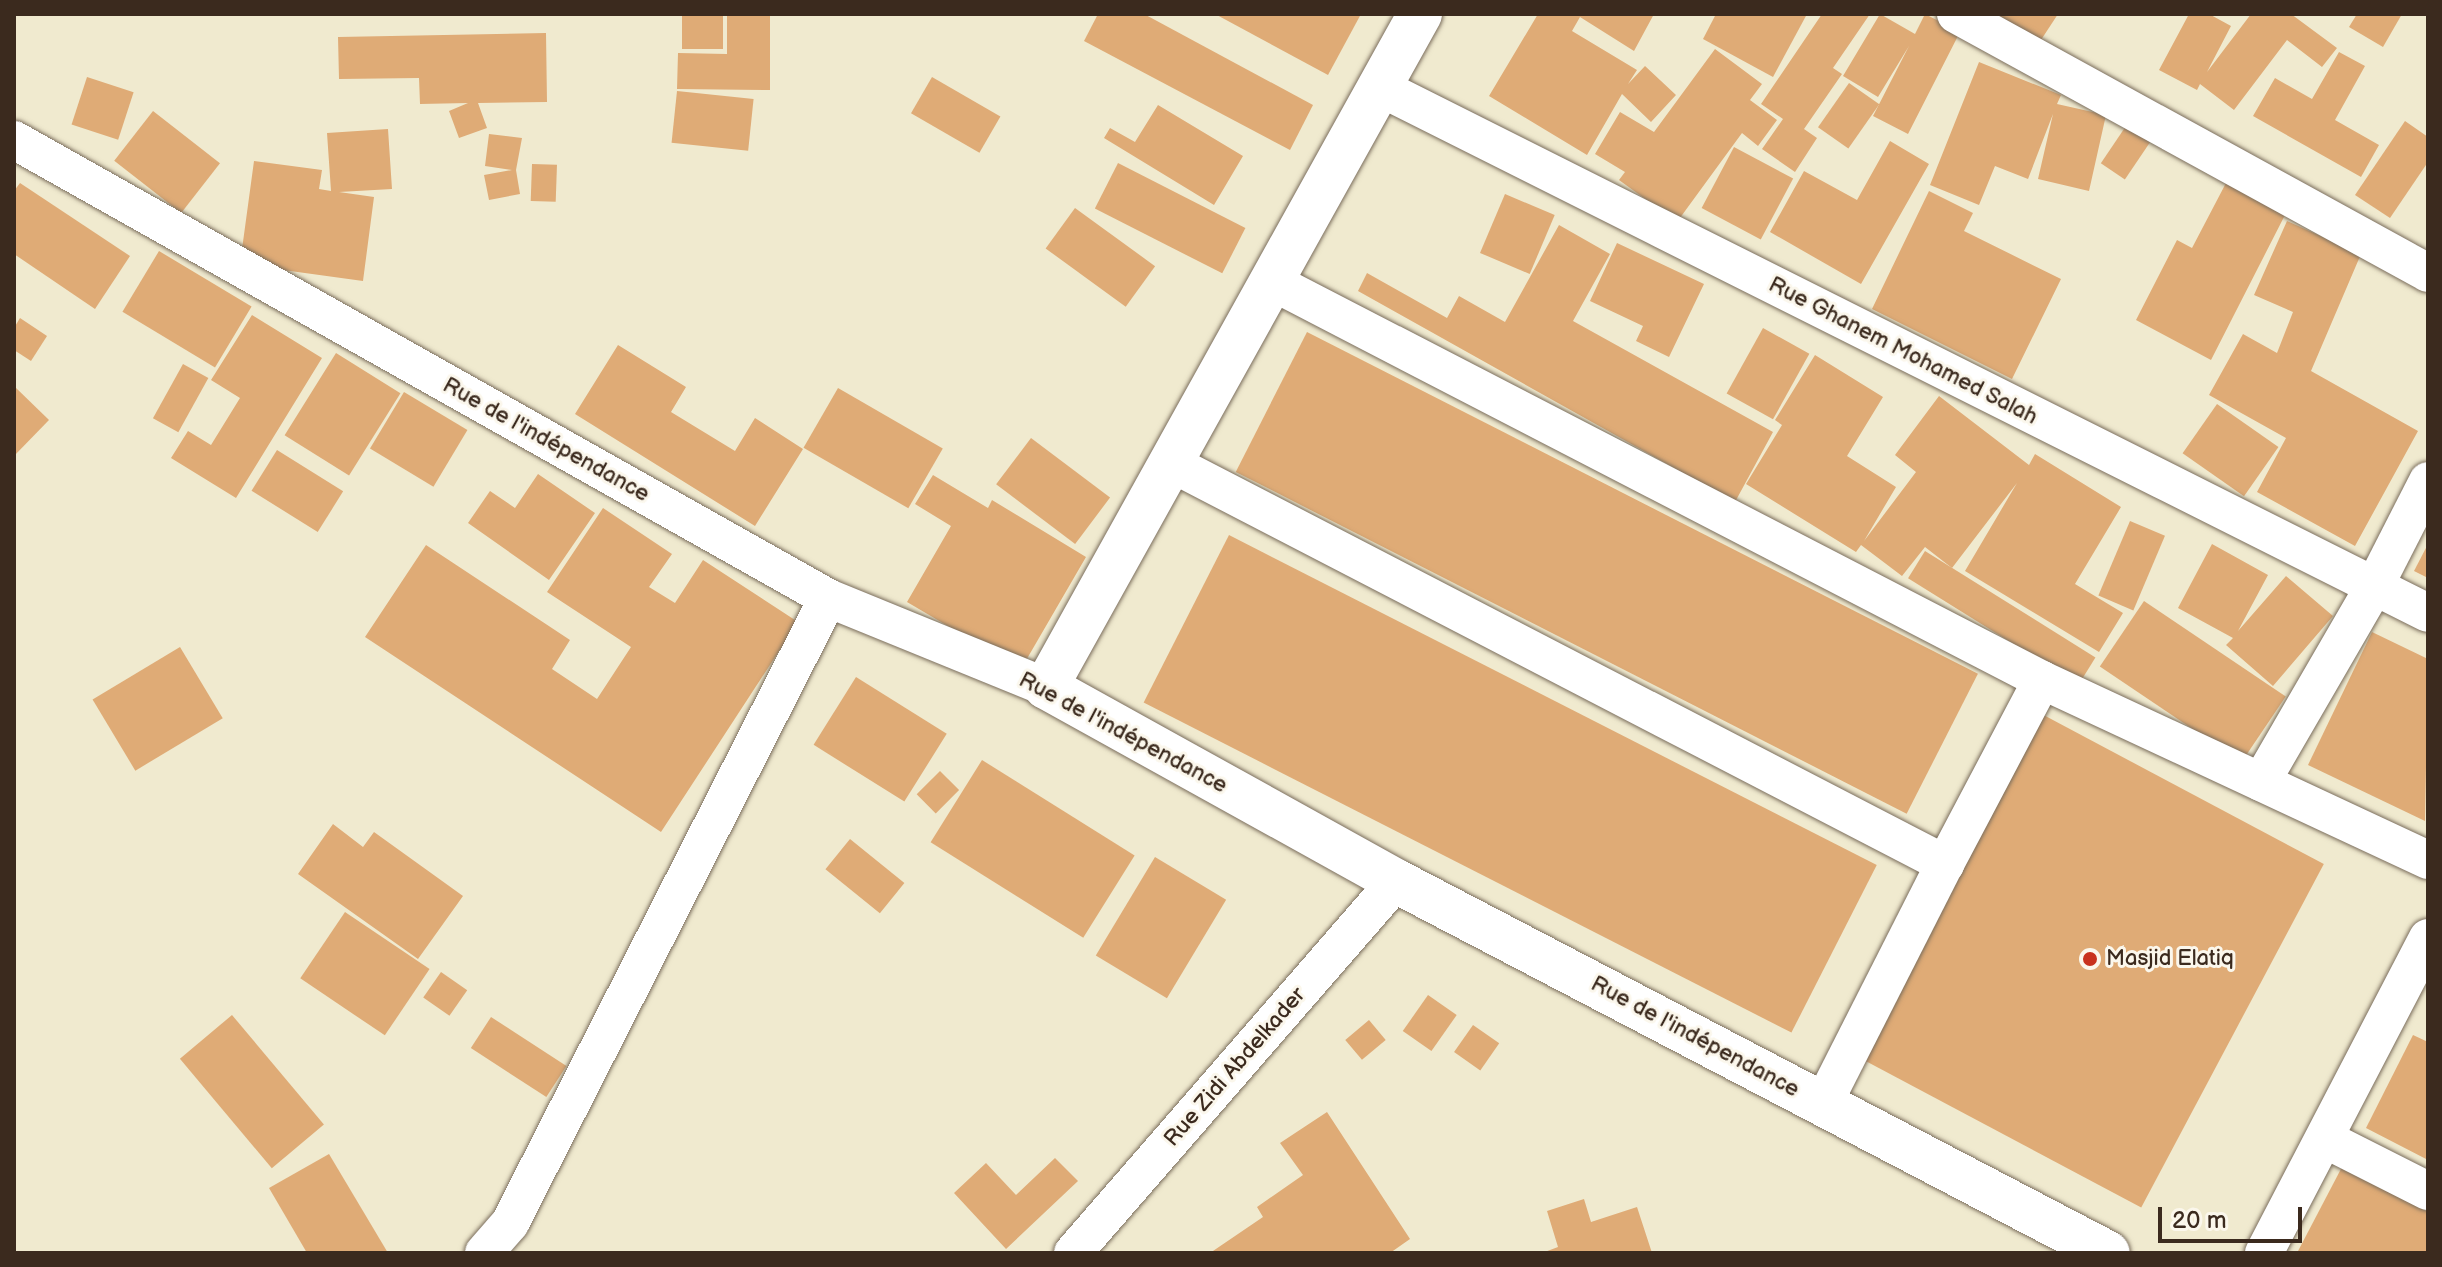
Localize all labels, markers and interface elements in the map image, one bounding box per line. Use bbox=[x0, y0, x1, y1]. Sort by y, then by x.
street label: Rue Ghanem Mohamed Salah bbox=[1764, 271, 2042, 431]
street label: Rue de l'indépendance bbox=[438, 372, 654, 508]
street label: Rue de l'indépendance bbox=[1014, 667, 1232, 799]
place label: Masjid Elatiq bbox=[2106, 946, 2234, 972]
marker: Masjid Elatiq bbox=[2081, 950, 2099, 968]
street label: Rue de l'indépendance bbox=[1586, 971, 1804, 1103]
street label: Rue Zidi Abdelkader bbox=[1159, 982, 1311, 1152]
scale bar bbox=[2162, 1191, 2306, 1241]
text: 20 m bbox=[2172, 1206, 2227, 1235]

